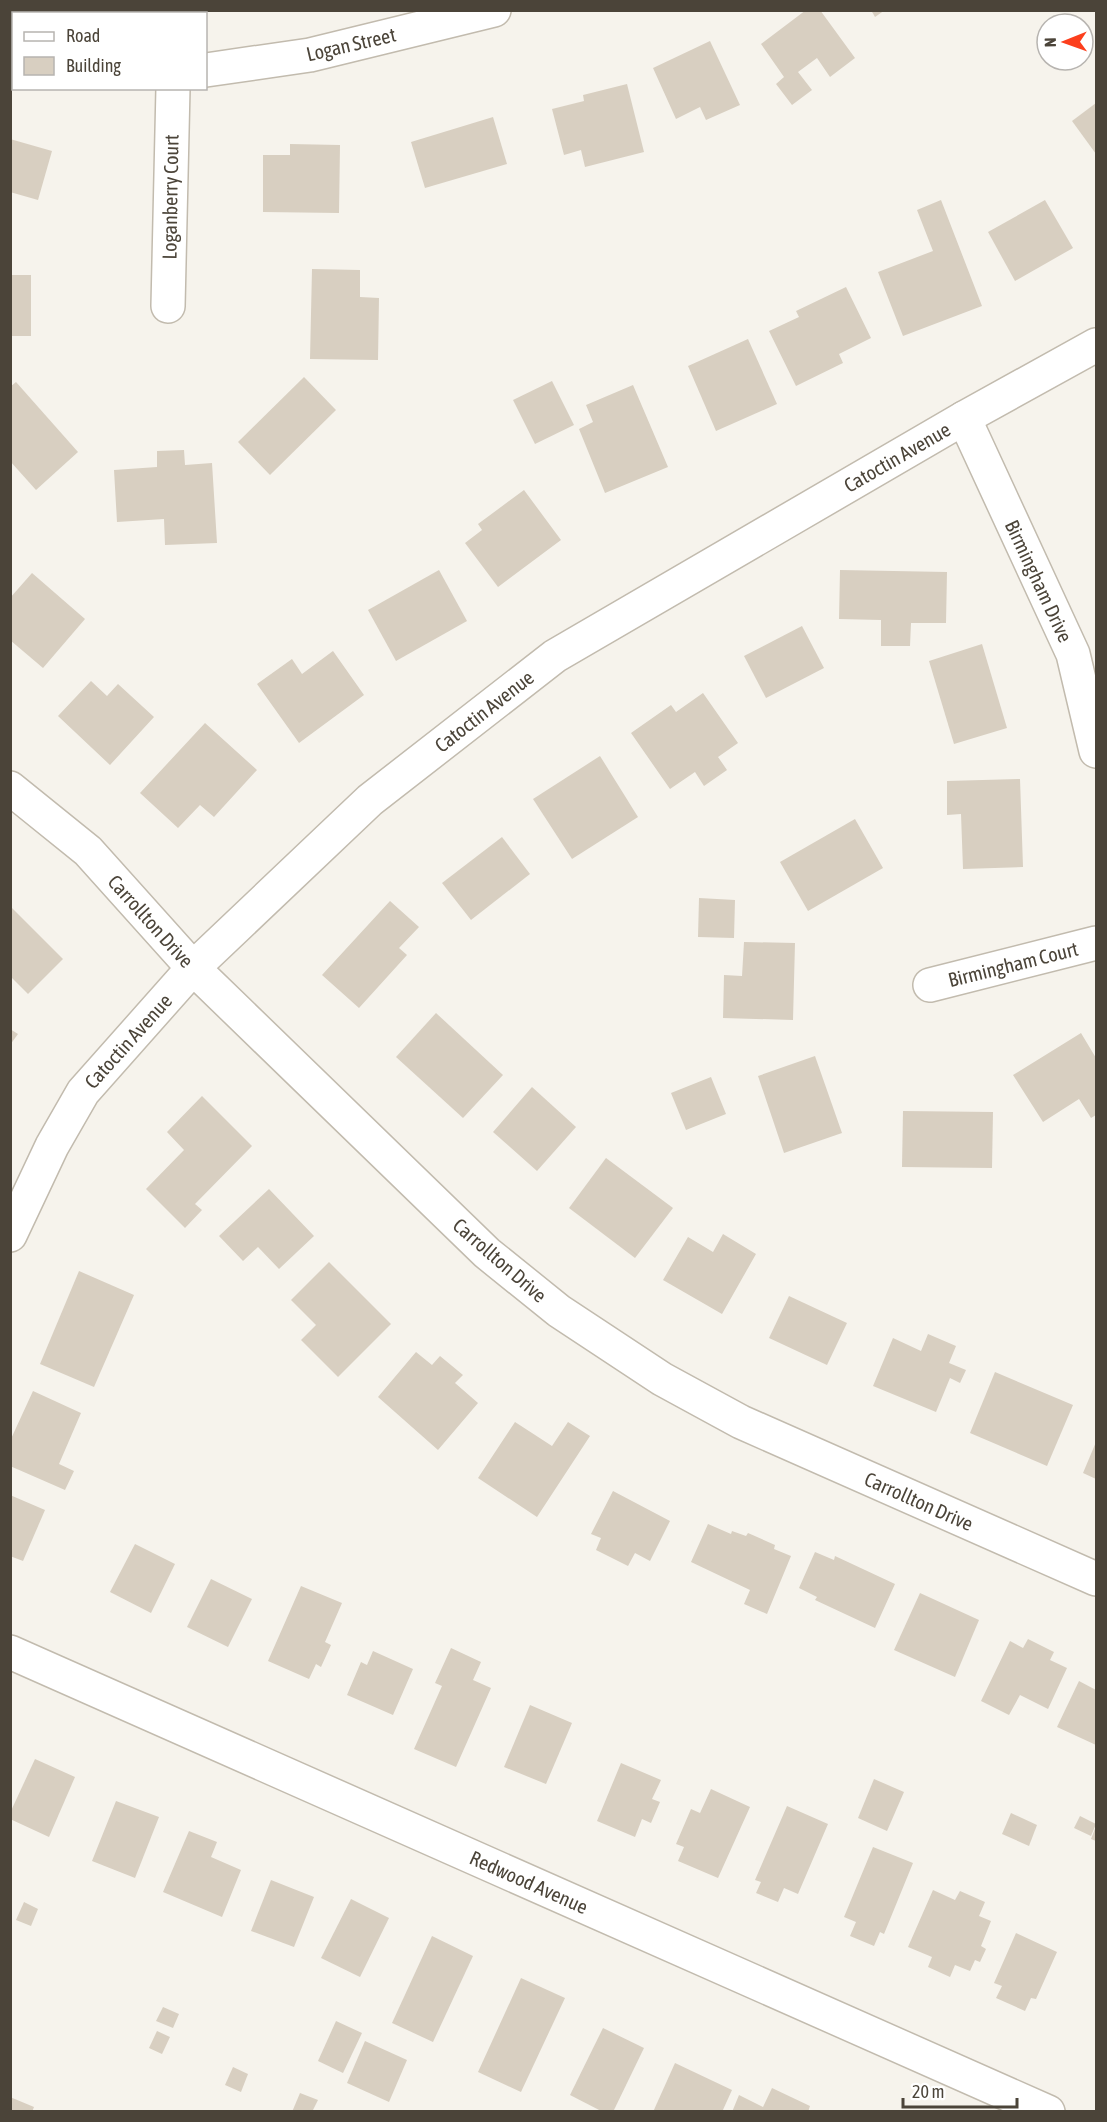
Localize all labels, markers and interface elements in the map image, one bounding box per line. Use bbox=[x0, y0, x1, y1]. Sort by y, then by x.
legend bbox=[12, 12, 207, 90]
north arrow bbox=[1035, 12, 1095, 72]
street label: Logan Street bbox=[304, 23, 398, 65]
text: Road bbox=[66, 25, 100, 46]
text: N bbox=[1041, 37, 1059, 47]
text: Building bbox=[66, 55, 121, 76]
street label: Loganberry Court bbox=[157, 134, 183, 260]
street label: Catoctin Avenue bbox=[840, 417, 954, 497]
street label: Birmingham Drive bbox=[1001, 516, 1077, 646]
street label: Catoctin Avenue bbox=[430, 665, 538, 757]
street label: Carrollton Drive bbox=[104, 870, 198, 972]
street label: Birmingham Court bbox=[946, 937, 1081, 991]
street label: Catoctin Avenue bbox=[80, 989, 176, 1093]
street label: Carrollton Drive bbox=[449, 1213, 551, 1307]
street label: Carrollton Drive bbox=[861, 1467, 977, 1535]
street label: Redwood Avenue bbox=[466, 1846, 592, 1918]
scale bar bbox=[903, 2071, 1017, 2109]
text: 20 m bbox=[912, 2081, 944, 2102]

